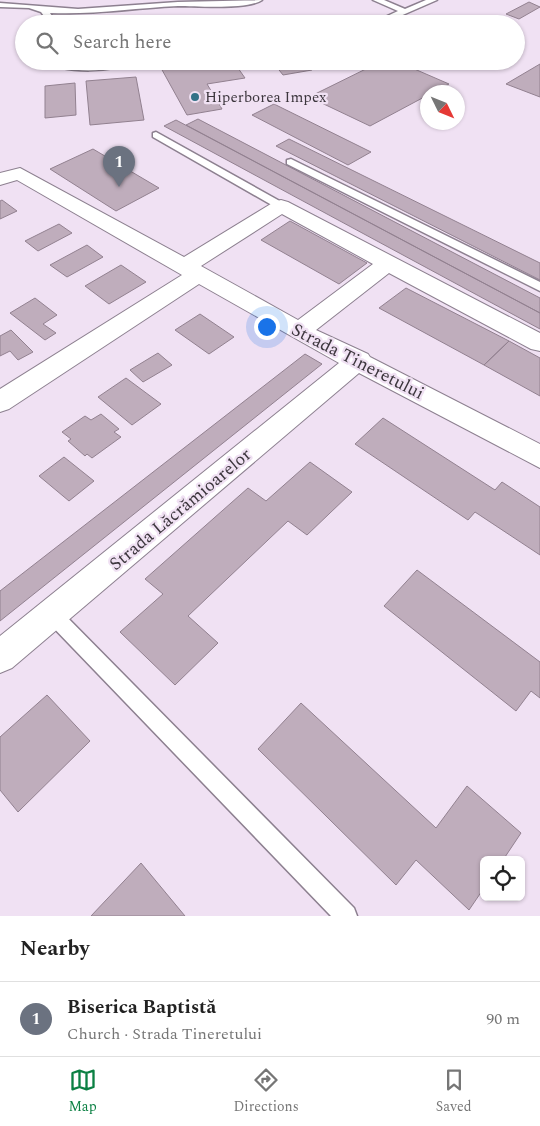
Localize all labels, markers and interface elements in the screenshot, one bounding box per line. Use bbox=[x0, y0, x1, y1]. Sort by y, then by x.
search box bbox=[15, 15, 525, 70]
text: Search here bbox=[73, 28, 172, 57]
icon: search bbox=[33, 29, 61, 57]
north arrow bbox=[420, 85, 465, 130]
place label: Hiperborea Impex bbox=[205, 86, 327, 109]
marker: Hiperborea Impex bbox=[189, 91, 201, 103]
pin: 1 bbox=[103, 146, 135, 187]
your location bbox=[254, 314, 280, 340]
street label: Strada Tineretului bbox=[287, 316, 429, 407]
street label: Strada Lăcrămioarelor bbox=[103, 442, 257, 577]
map controls bbox=[480, 856, 525, 901]
button: locate bbox=[480, 856, 525, 901]
text: Nearby bbox=[20, 933, 90, 965]
text: Biserica Baptistă bbox=[67, 993, 216, 1022]
text: 1 bbox=[32, 1007, 40, 1031]
text: 90 m bbox=[486, 1007, 520, 1031]
text: Church · Strada Tineretului bbox=[67, 1022, 262, 1046]
tab: Map bbox=[68, 1066, 97, 1117]
tab: Directions bbox=[233, 1066, 299, 1117]
tab: Saved bbox=[436, 1066, 472, 1117]

